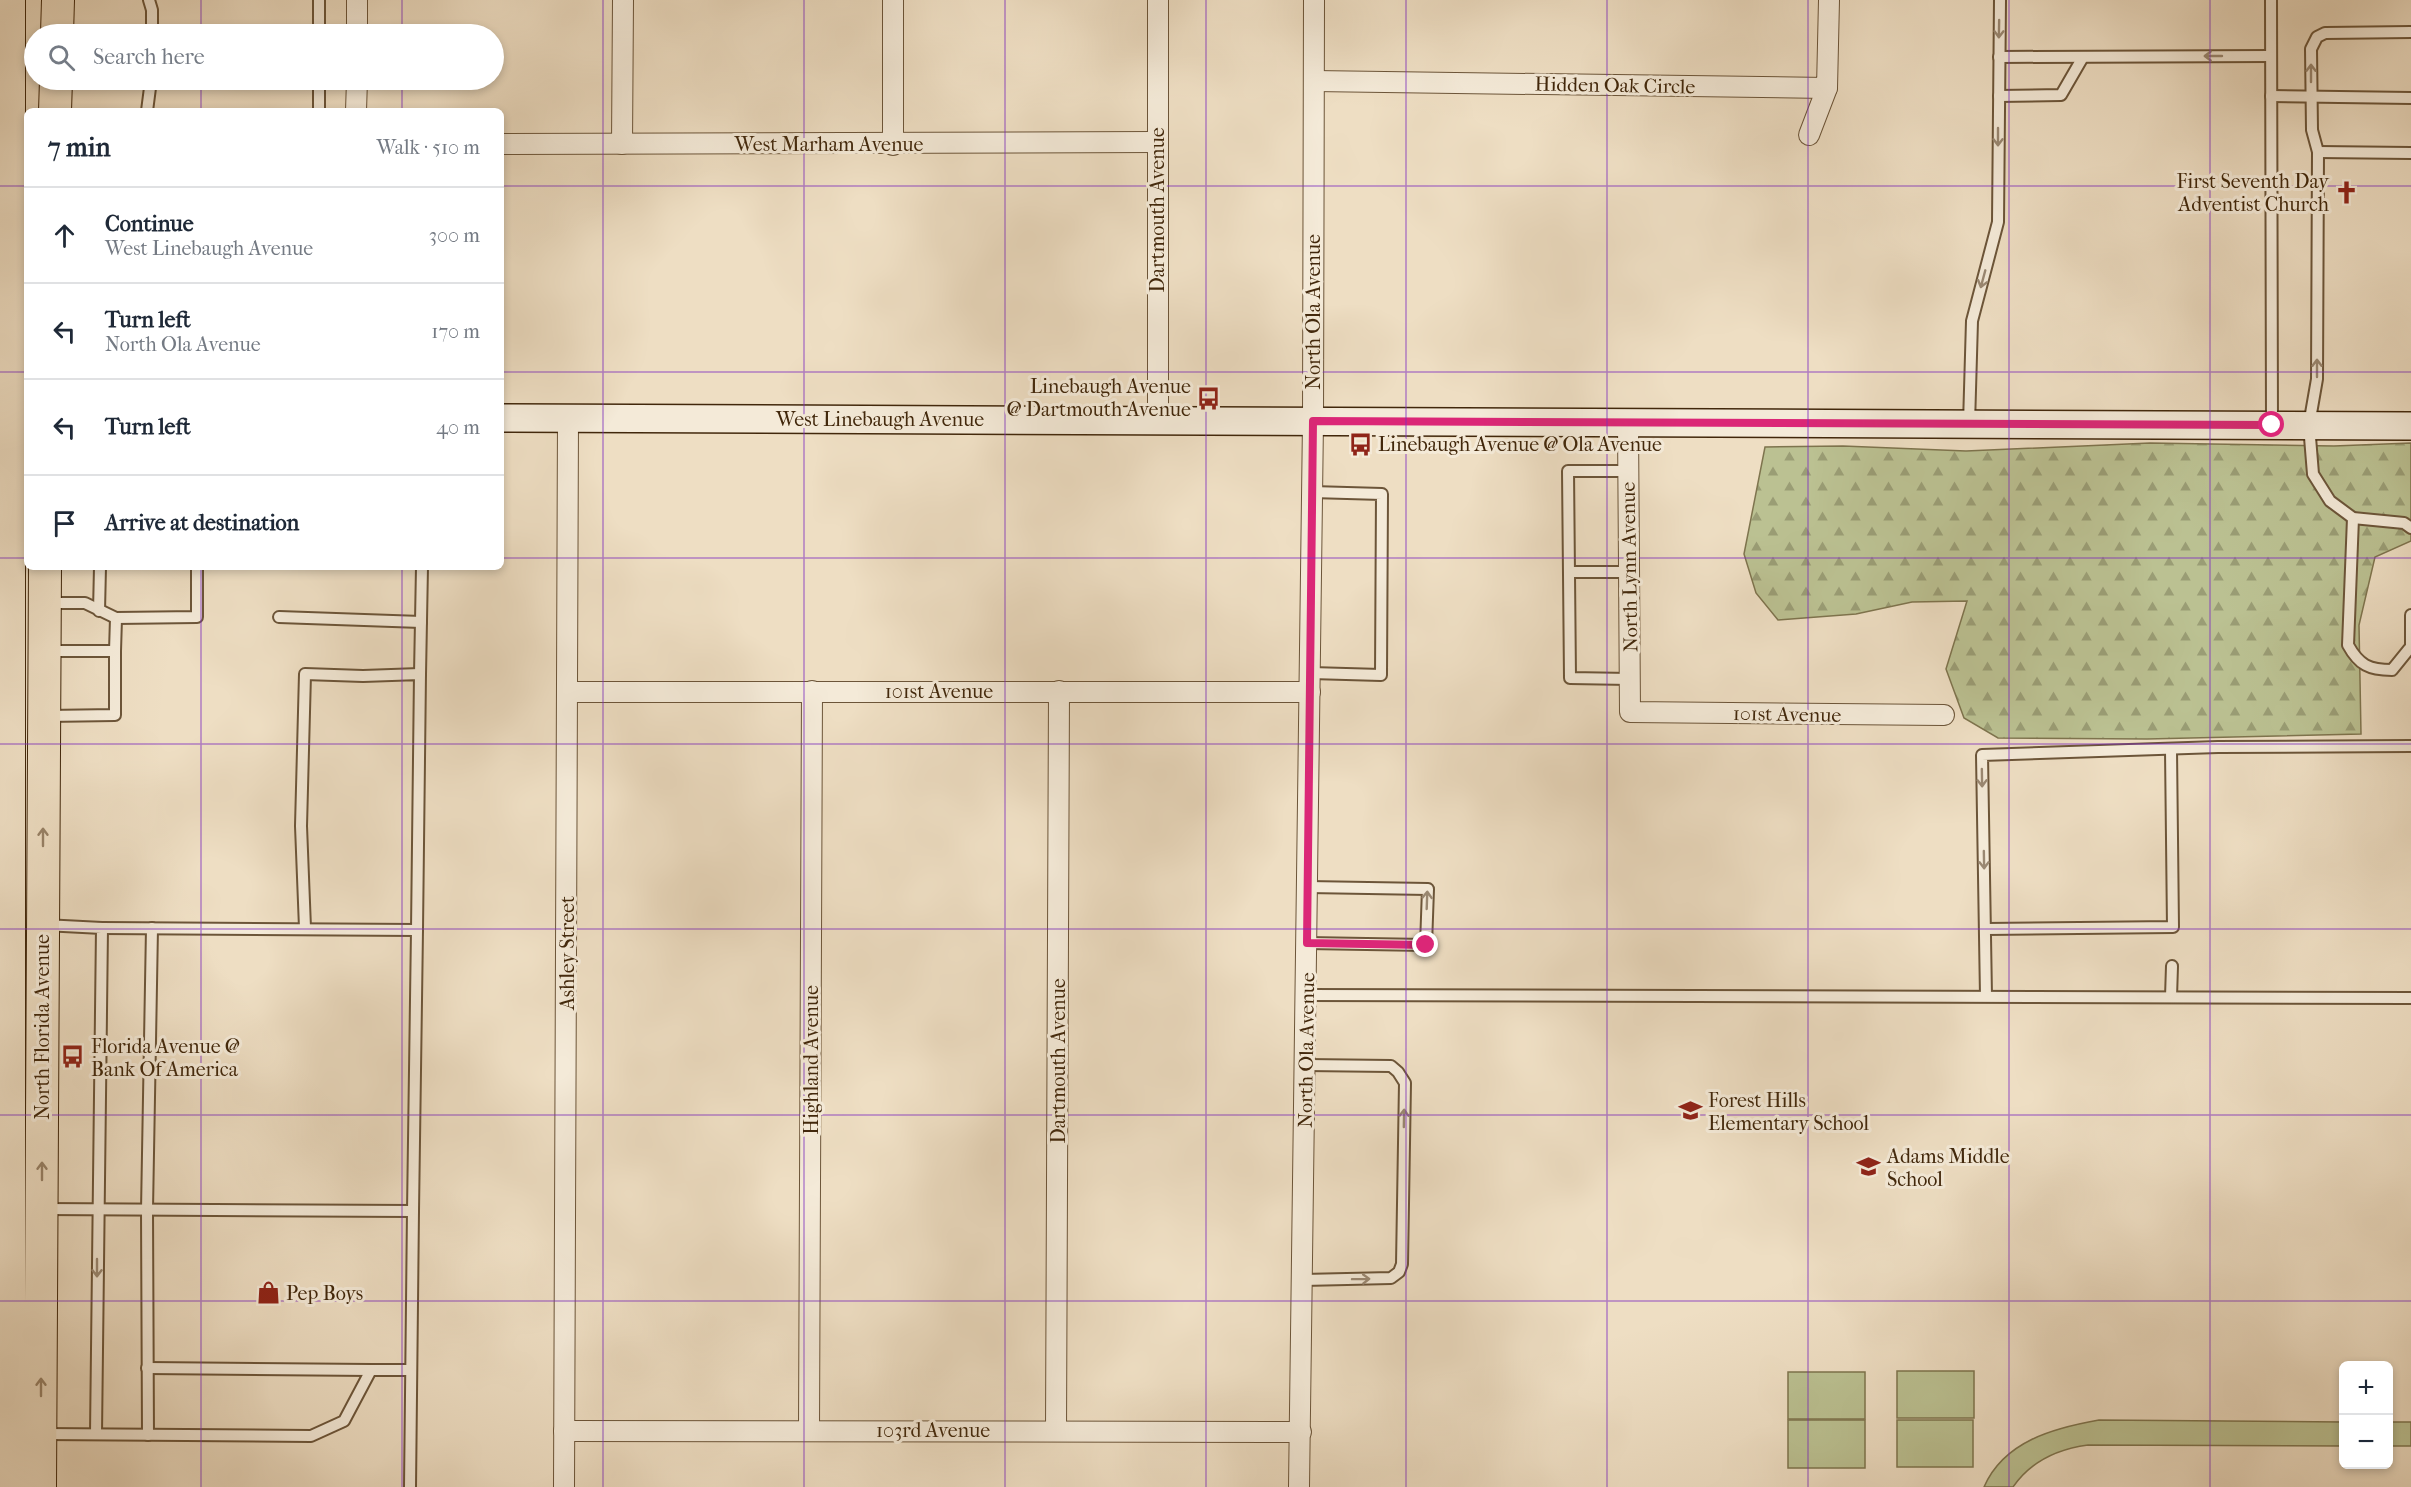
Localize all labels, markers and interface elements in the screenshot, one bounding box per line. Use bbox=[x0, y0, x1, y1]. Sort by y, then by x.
one-way arrow bbox=[1993, 18, 2005, 38]
search box bbox=[24, 24, 504, 90]
icon: search bbox=[45, 41, 78, 74]
text: Search here bbox=[93, 44, 205, 70]
one-way arrow bbox=[2203, 50, 2223, 62]
one-way arrow bbox=[2305, 64, 2317, 84]
street label: Hidden Oak Circle bbox=[1535, 73, 1696, 98]
one-way arrow bbox=[1992, 126, 2004, 146]
street label: Dartmouth Avenue bbox=[1146, 127, 1169, 293]
text: 7 min bbox=[48, 132, 111, 163]
street label: West Marham Avenue bbox=[734, 133, 924, 156]
text: Walk · 510 m bbox=[376, 136, 480, 159]
place label: First Seventh Day Adventist Church bbox=[2177, 170, 2330, 216]
church icon: First Seventh Day Adventist Church bbox=[2334, 180, 2360, 206]
text: Continue bbox=[105, 211, 194, 237]
icon: ahead bbox=[48, 219, 81, 252]
text: 300 m bbox=[429, 224, 480, 247]
street label: North Ola Avenue bbox=[1302, 234, 1325, 390]
text: West Linebaugh Avenue bbox=[105, 237, 313, 260]
one-way arrow bbox=[1977, 269, 1988, 288]
text: Turn left bbox=[105, 307, 191, 333]
icon: left bbox=[48, 315, 81, 348]
text: 170 m bbox=[431, 320, 480, 343]
text: North Ola Avenue bbox=[105, 333, 261, 356]
one-way arrow bbox=[2311, 358, 2323, 378]
place label: Linebaugh Avenue @ Dartmouth Avenue bbox=[1007, 375, 1191, 421]
bus stop icon: Linebaugh Avenue @ Dartmouth Avenue bbox=[1196, 385, 1222, 411]
street label: West Linebaugh Avenue bbox=[775, 408, 984, 431]
icon: left bbox=[48, 411, 81, 444]
route start bbox=[2258, 411, 2284, 437]
text: Turn left bbox=[105, 414, 191, 440]
text: 40 m bbox=[436, 416, 480, 439]
bus stop icon: Linebaugh Avenue @ Ola Avenue bbox=[1347, 431, 1373, 457]
place label: Linebaugh Avenue @ Ola Avenue bbox=[1378, 433, 1662, 456]
street label: North Lynn Avenue bbox=[1617, 482, 1642, 652]
icon: arrive bbox=[48, 507, 81, 540]
text: Arrive at destination bbox=[105, 510, 299, 536]
street label: 101st Avenue bbox=[885, 680, 993, 703]
street label: 101st Avenue bbox=[1733, 702, 1842, 727]
one-way arrow bbox=[1977, 768, 1988, 788]
one-way arrow bbox=[38, 828, 49, 848]
one-way arrow bbox=[1978, 850, 1990, 870]
one-way arrow bbox=[1422, 890, 1433, 910]
street label: Ashley Street bbox=[556, 896, 579, 1011]
route end bbox=[1412, 931, 1438, 957]
street label: North Florida Avenue bbox=[31, 934, 54, 1120]
street label: North Ola Avenue bbox=[1294, 972, 1319, 1128]
street label: Dartmouth Avenue bbox=[1047, 978, 1070, 1144]
street label: Highland Avenue bbox=[800, 985, 823, 1135]
place label: Florida Avenue @ Bank Of America bbox=[91, 1035, 240, 1081]
bus stop icon: Florida Avenue @ Bank Of America bbox=[60, 1044, 86, 1070]
place label: Forest Hills Elementary School bbox=[1708, 1089, 1870, 1135]
school or university icon: Forest Hills Elementary School bbox=[1677, 1098, 1703, 1124]
one-way arrow bbox=[1398, 1108, 1410, 1128]
place label: Adams Middle School bbox=[1886, 1145, 2010, 1191]
school or university icon: Adams Middle School bbox=[1856, 1154, 1882, 1180]
one-way arrow bbox=[36, 1161, 48, 1181]
one-way arrow bbox=[91, 1258, 103, 1278]
one-way arrow bbox=[1351, 1273, 1371, 1285]
shop icon: Pep Boys bbox=[255, 1280, 281, 1306]
place label: Pep Boys bbox=[286, 1282, 363, 1305]
map controls bbox=[2339, 1361, 2393, 1469]
button: + bbox=[2339, 1361, 2393, 1415]
one-way arrow bbox=[35, 1377, 47, 1397]
button: − bbox=[2339, 1415, 2393, 1469]
street label: 103rd Avenue bbox=[876, 1419, 990, 1442]

